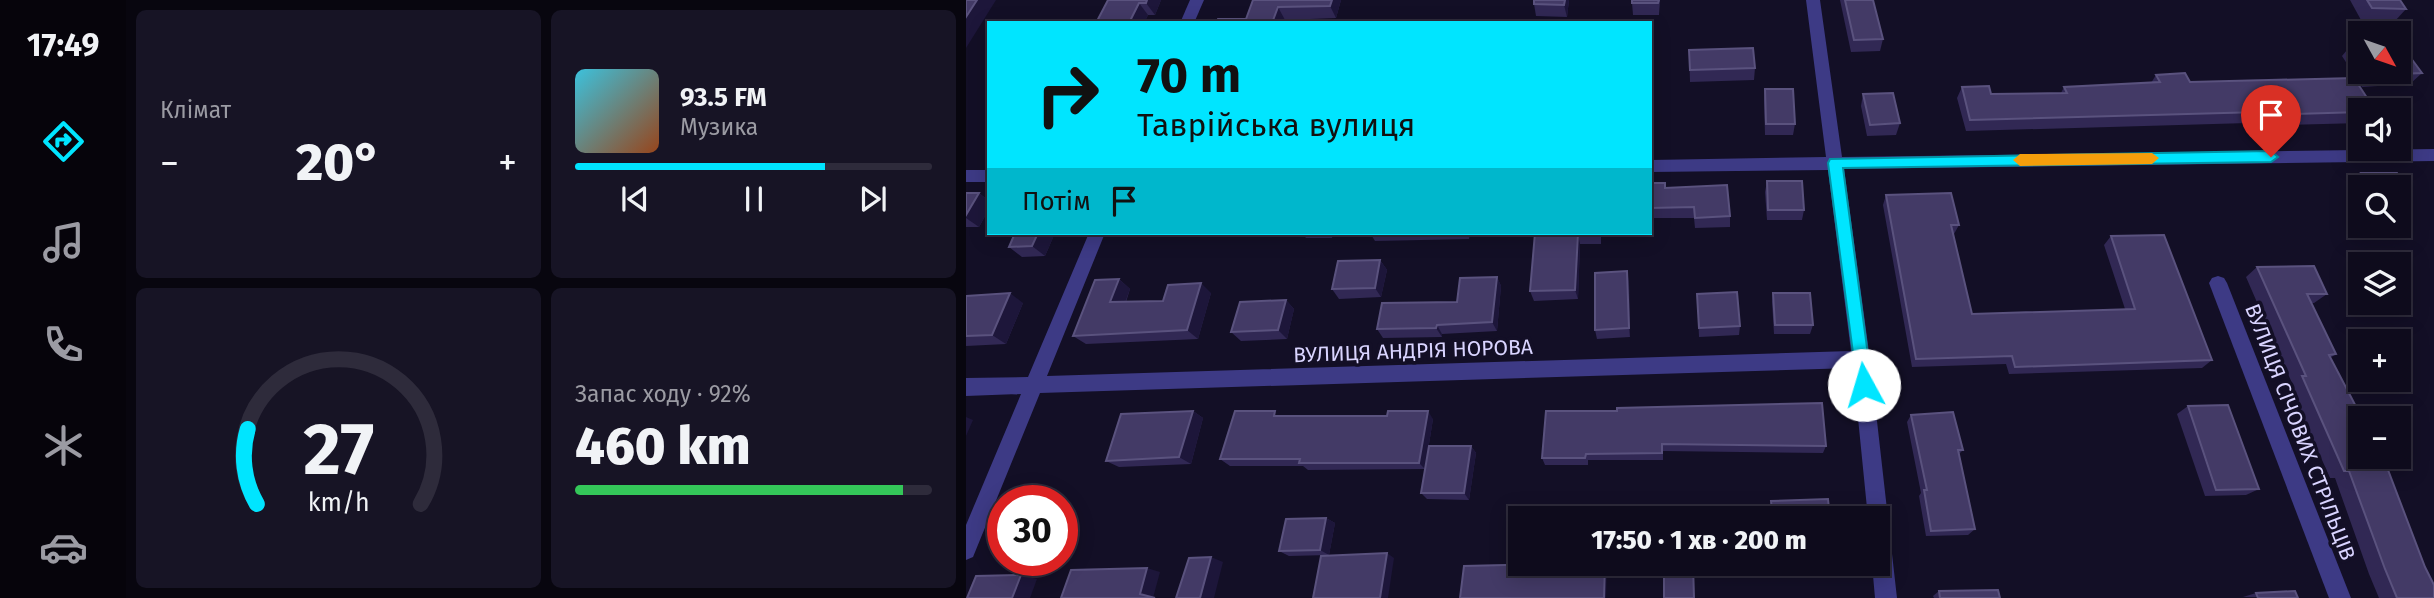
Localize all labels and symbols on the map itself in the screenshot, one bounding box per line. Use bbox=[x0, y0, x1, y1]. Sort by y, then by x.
north arrow bbox=[2348, 21, 2412, 84]
pin bbox=[2241, 85, 2301, 157]
street label: ВУЛИЦЯ СІЧОВИХ СТРІЛЬЦІВ bbox=[2239, 300, 2361, 564]
street label: ВУЛИЦЯ АНДРІЯ НОРОВА bbox=[1293, 334, 1533, 368]
position arrow bbox=[1827, 348, 1901, 422]
speed limit sign: 30 bbox=[987, 485, 1078, 576]

